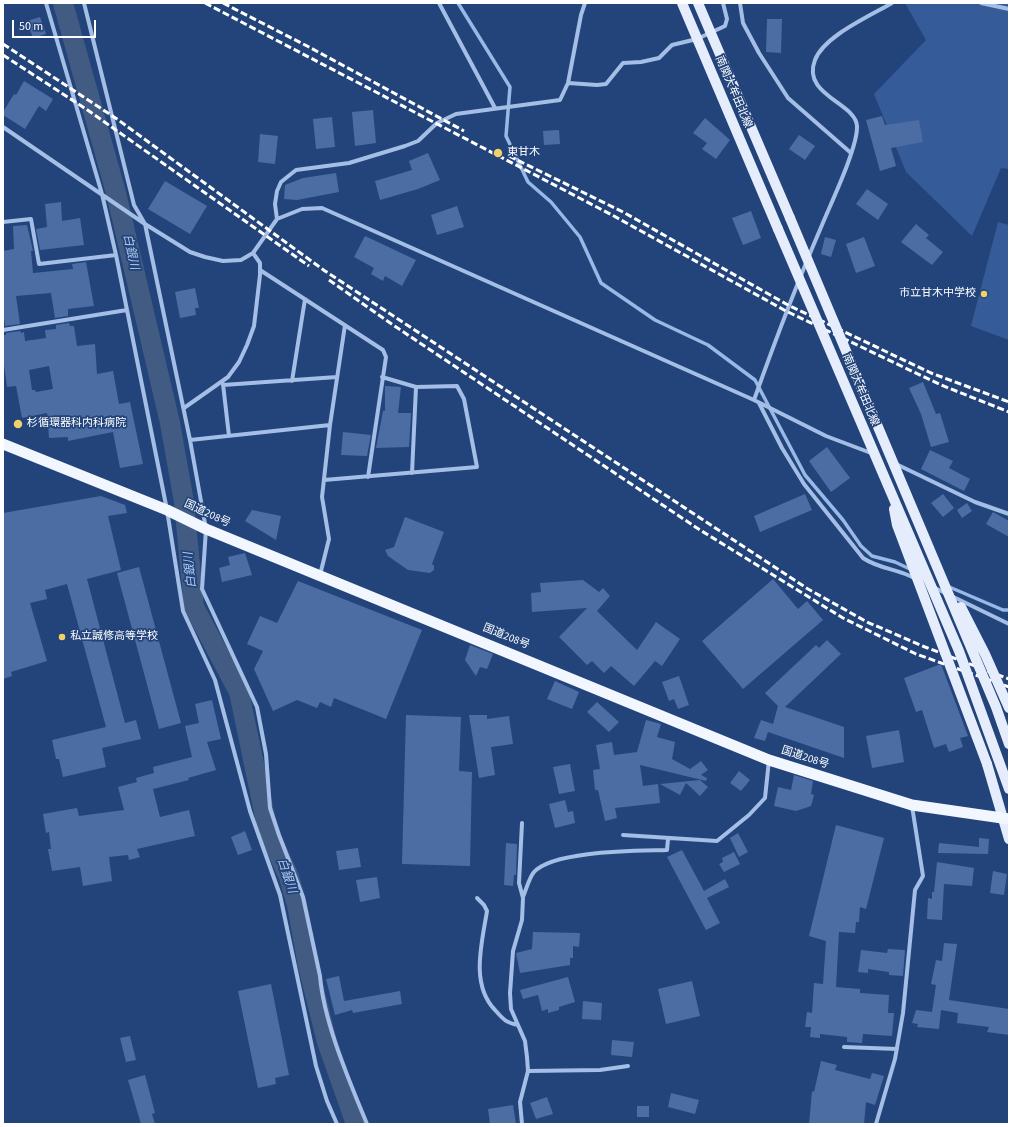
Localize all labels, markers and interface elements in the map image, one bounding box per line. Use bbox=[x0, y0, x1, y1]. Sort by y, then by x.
scale bar bbox=[14, 12, 98, 38]
text: 50 m bbox=[19, 18, 43, 35]
street label: 南関大牟田北線 bbox=[712, 54, 754, 130]
place label: 東甘木 bbox=[507, 146, 540, 160]
marker: 東甘木 bbox=[492, 147, 504, 159]
water label: 白銀川 bbox=[119, 233, 141, 271]
place label: 市立甘木中学校 bbox=[899, 287, 976, 301]
marker: 市立甘木中学校 bbox=[979, 289, 989, 299]
street label: 南関大牟田北線 bbox=[839, 352, 881, 428]
place label: 杉循環器科内科病院 bbox=[27, 417, 126, 431]
marker: 杉循環器科内科病院 bbox=[12, 418, 24, 430]
street label: 国道208号 bbox=[182, 498, 232, 530]
water label: 白銀川 bbox=[182, 551, 200, 589]
street label: 国道208号 bbox=[481, 622, 531, 652]
place label: 私立誠修高等学校 bbox=[70, 630, 158, 644]
marker: 私立誠修高等学校 bbox=[57, 632, 67, 642]
street label: 国道208号 bbox=[779, 744, 831, 772]
water label: 白銀川 bbox=[273, 857, 299, 895]

